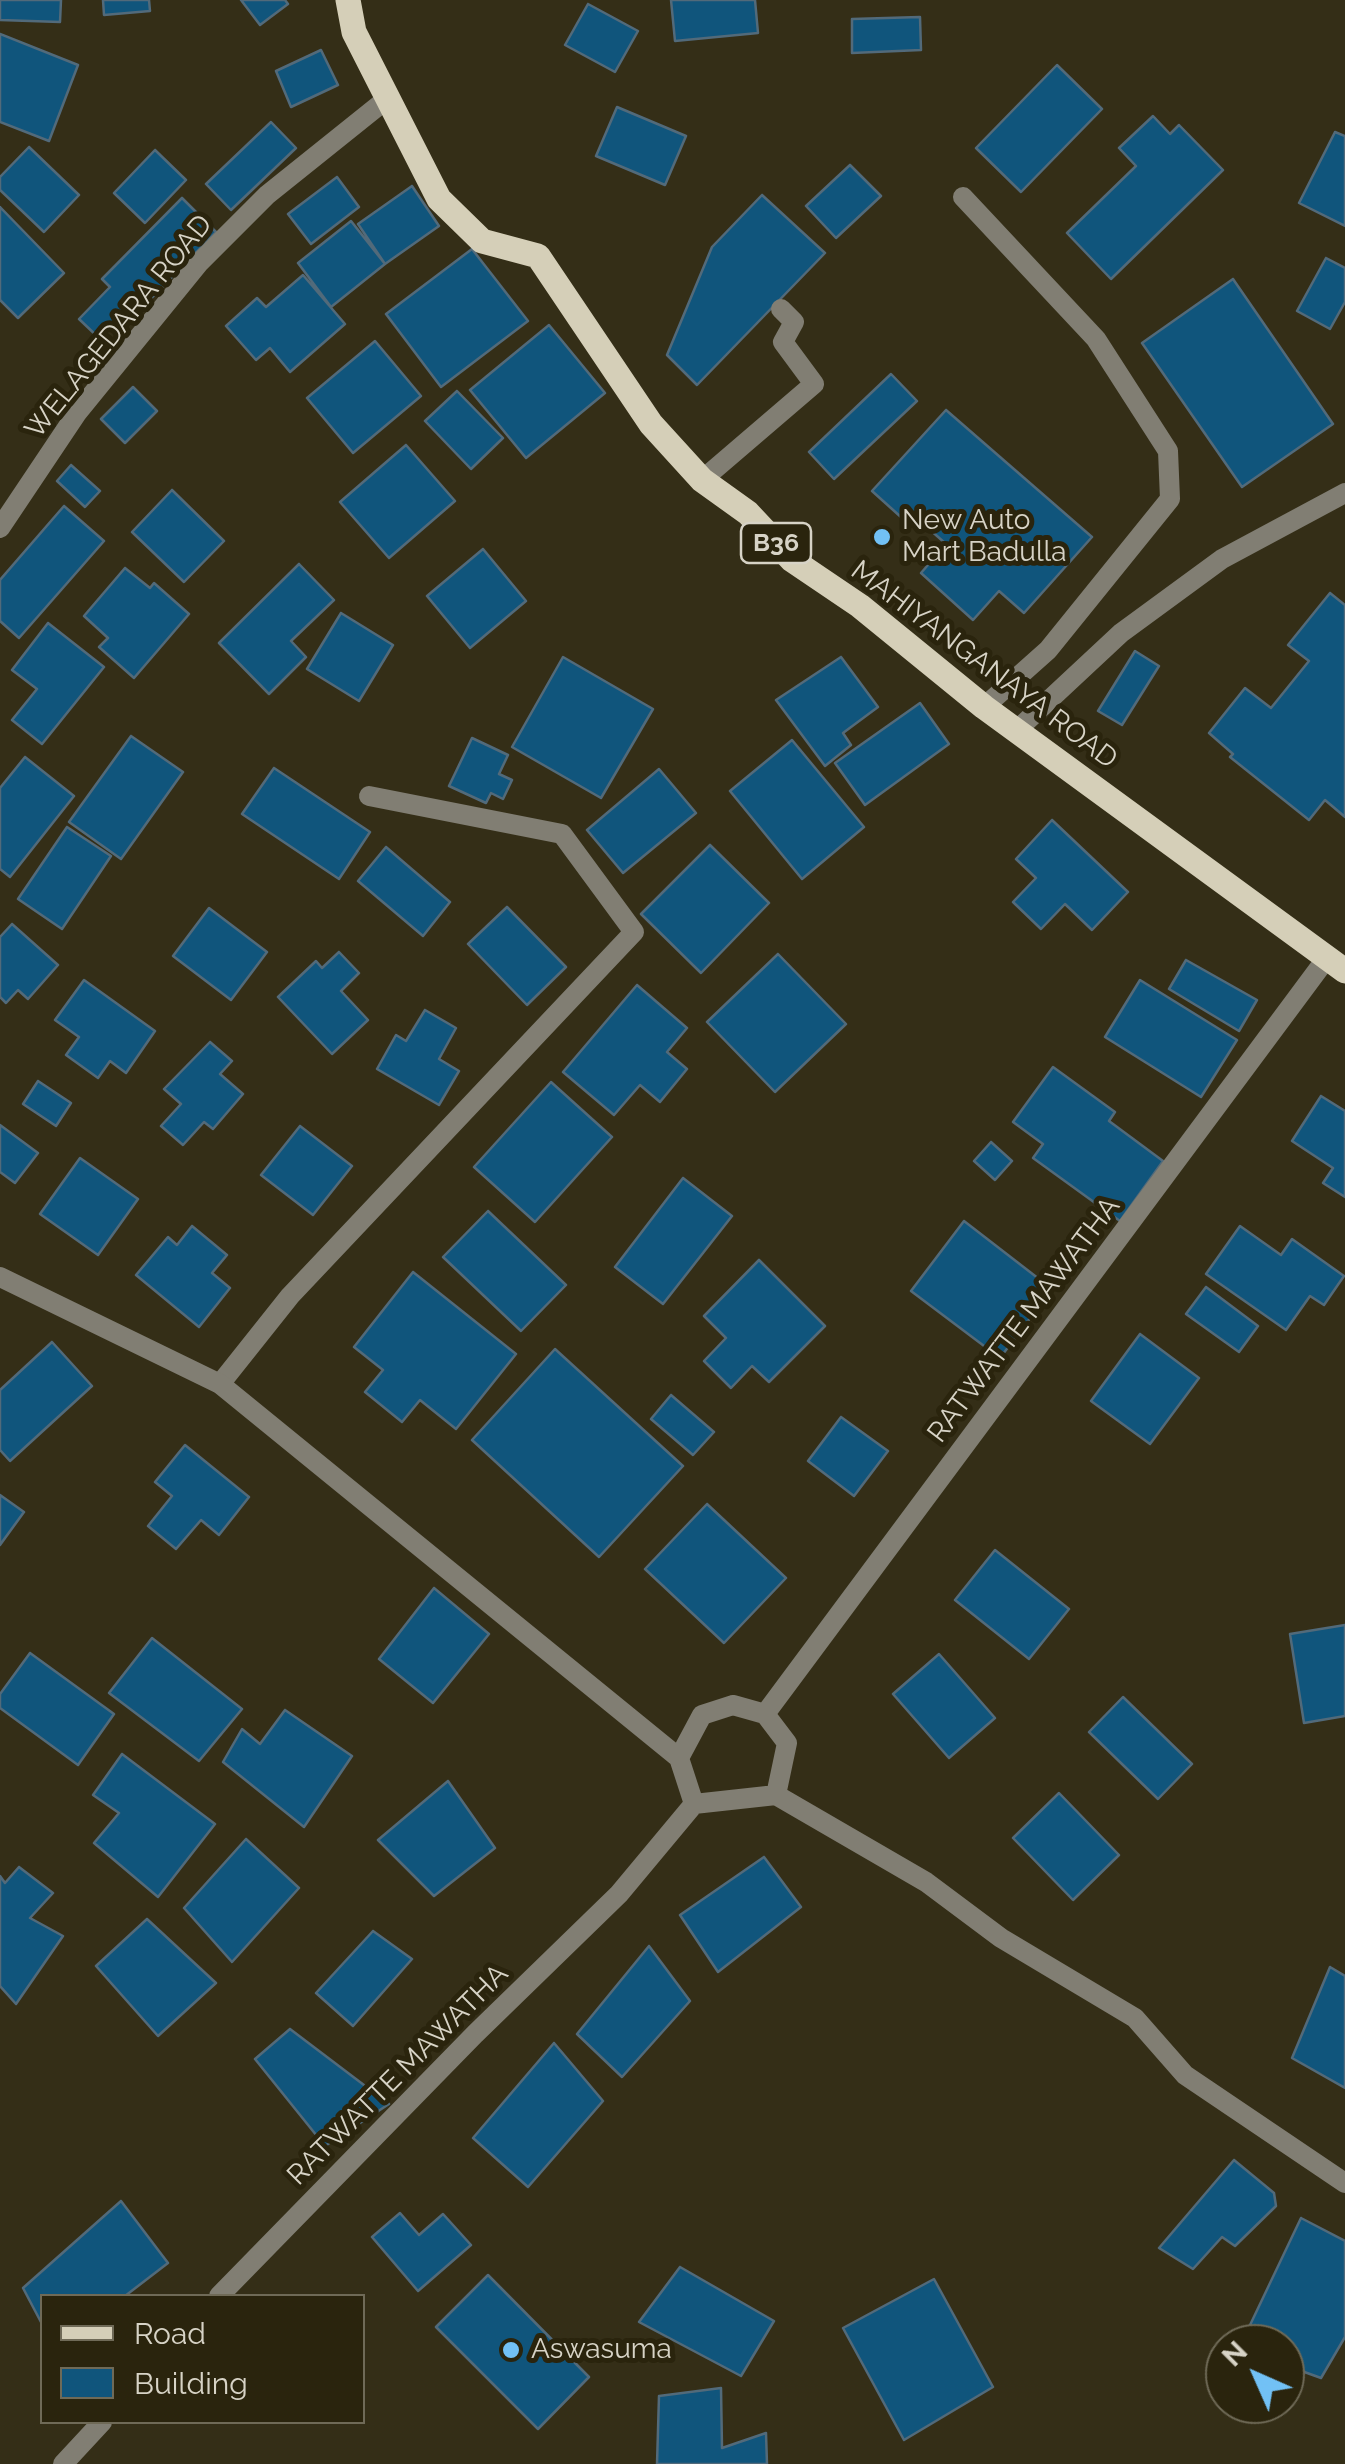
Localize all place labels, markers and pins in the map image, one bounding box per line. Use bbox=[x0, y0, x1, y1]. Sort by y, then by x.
place label: New Auto Mart Badulla bbox=[902, 504, 1066, 570]
marker: New Auto Mart Badulla bbox=[871, 526, 893, 548]
place label: Aswasuma bbox=[531, 2333, 672, 2367]
marker: Aswasuma bbox=[500, 2339, 522, 2361]

